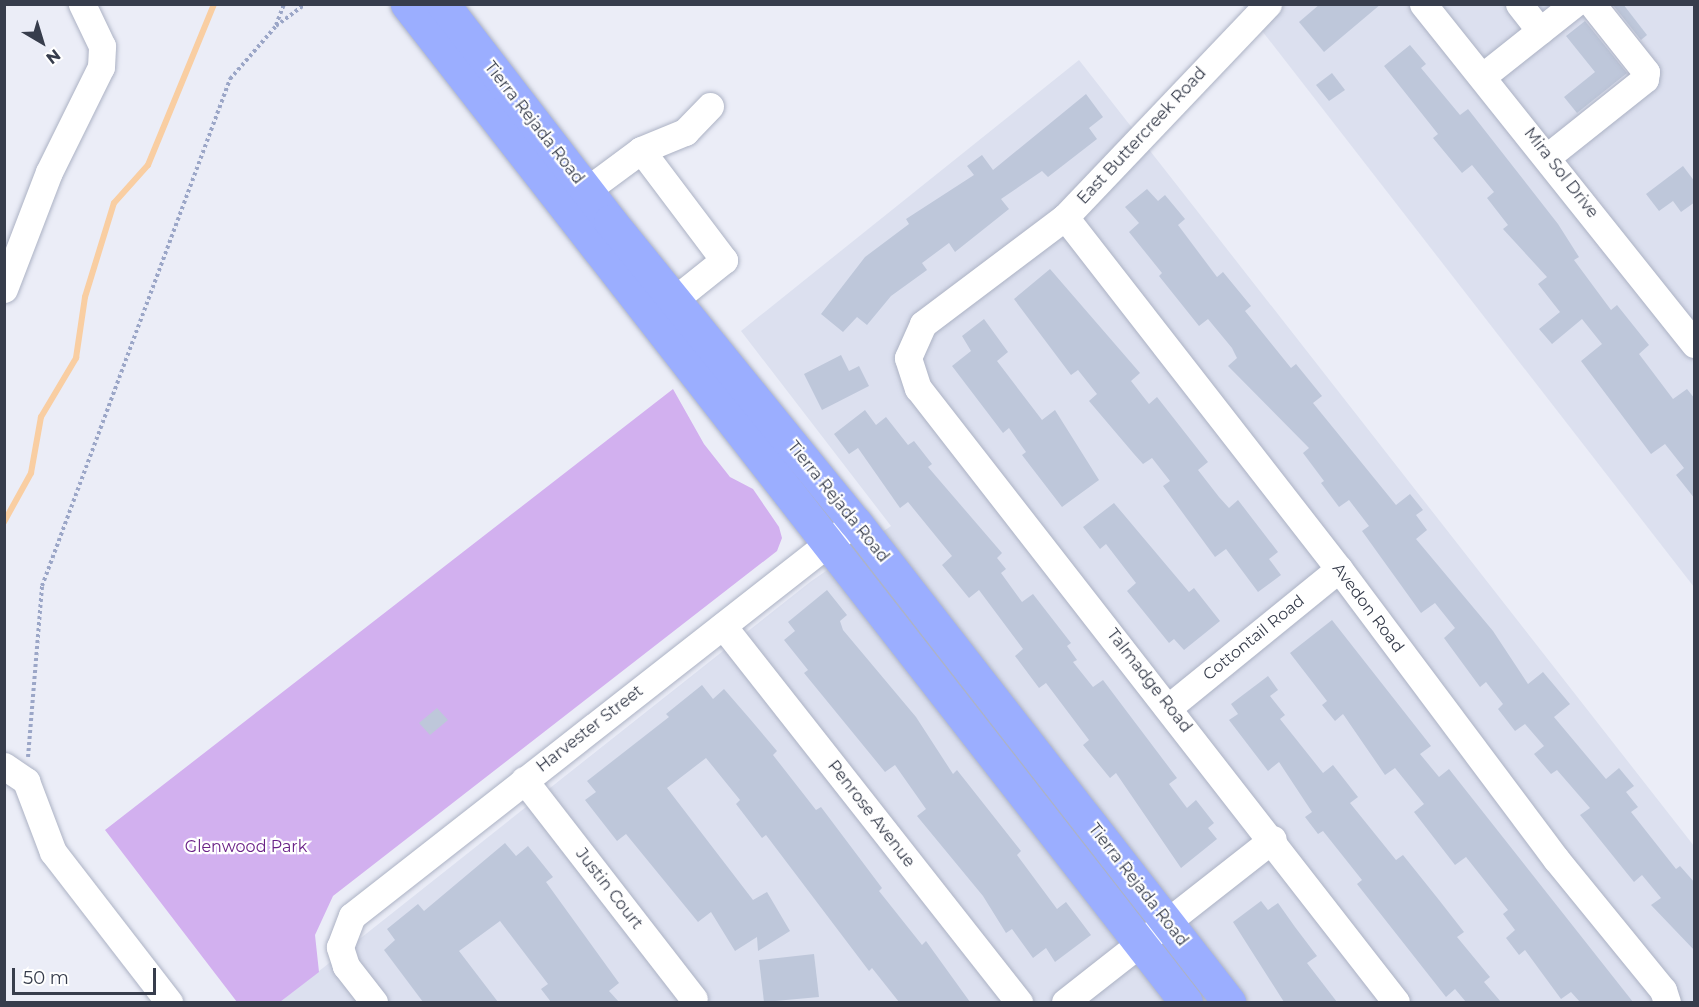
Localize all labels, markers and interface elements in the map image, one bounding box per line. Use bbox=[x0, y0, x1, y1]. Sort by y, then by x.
north arrow bbox=[12, 12, 72, 72]
text: N bbox=[42, 45, 64, 68]
street label: Tierra Rejada Road bbox=[480, 58, 588, 188]
street label: East Buttercreek Road bbox=[1074, 64, 1210, 208]
street label: Mira Sol Drive bbox=[1520, 124, 1602, 222]
street label: Tierra Rejada Road bbox=[783, 438, 893, 566]
street label: Avedon Road bbox=[1328, 560, 1408, 656]
street label: Cottontail Road bbox=[1200, 591, 1308, 685]
street label: Talmadge Road bbox=[1103, 625, 1195, 737]
street label: Harvester Street bbox=[533, 681, 647, 777]
street label: Penrose Avenue bbox=[823, 757, 919, 871]
street label: Tierra Rejada Road bbox=[1084, 820, 1192, 950]
park label: Glenwood Park bbox=[185, 837, 307, 857]
street label: Justin Court bbox=[571, 845, 647, 933]
scale bar bbox=[15, 956, 159, 994]
text: 50 m bbox=[23, 967, 69, 989]

